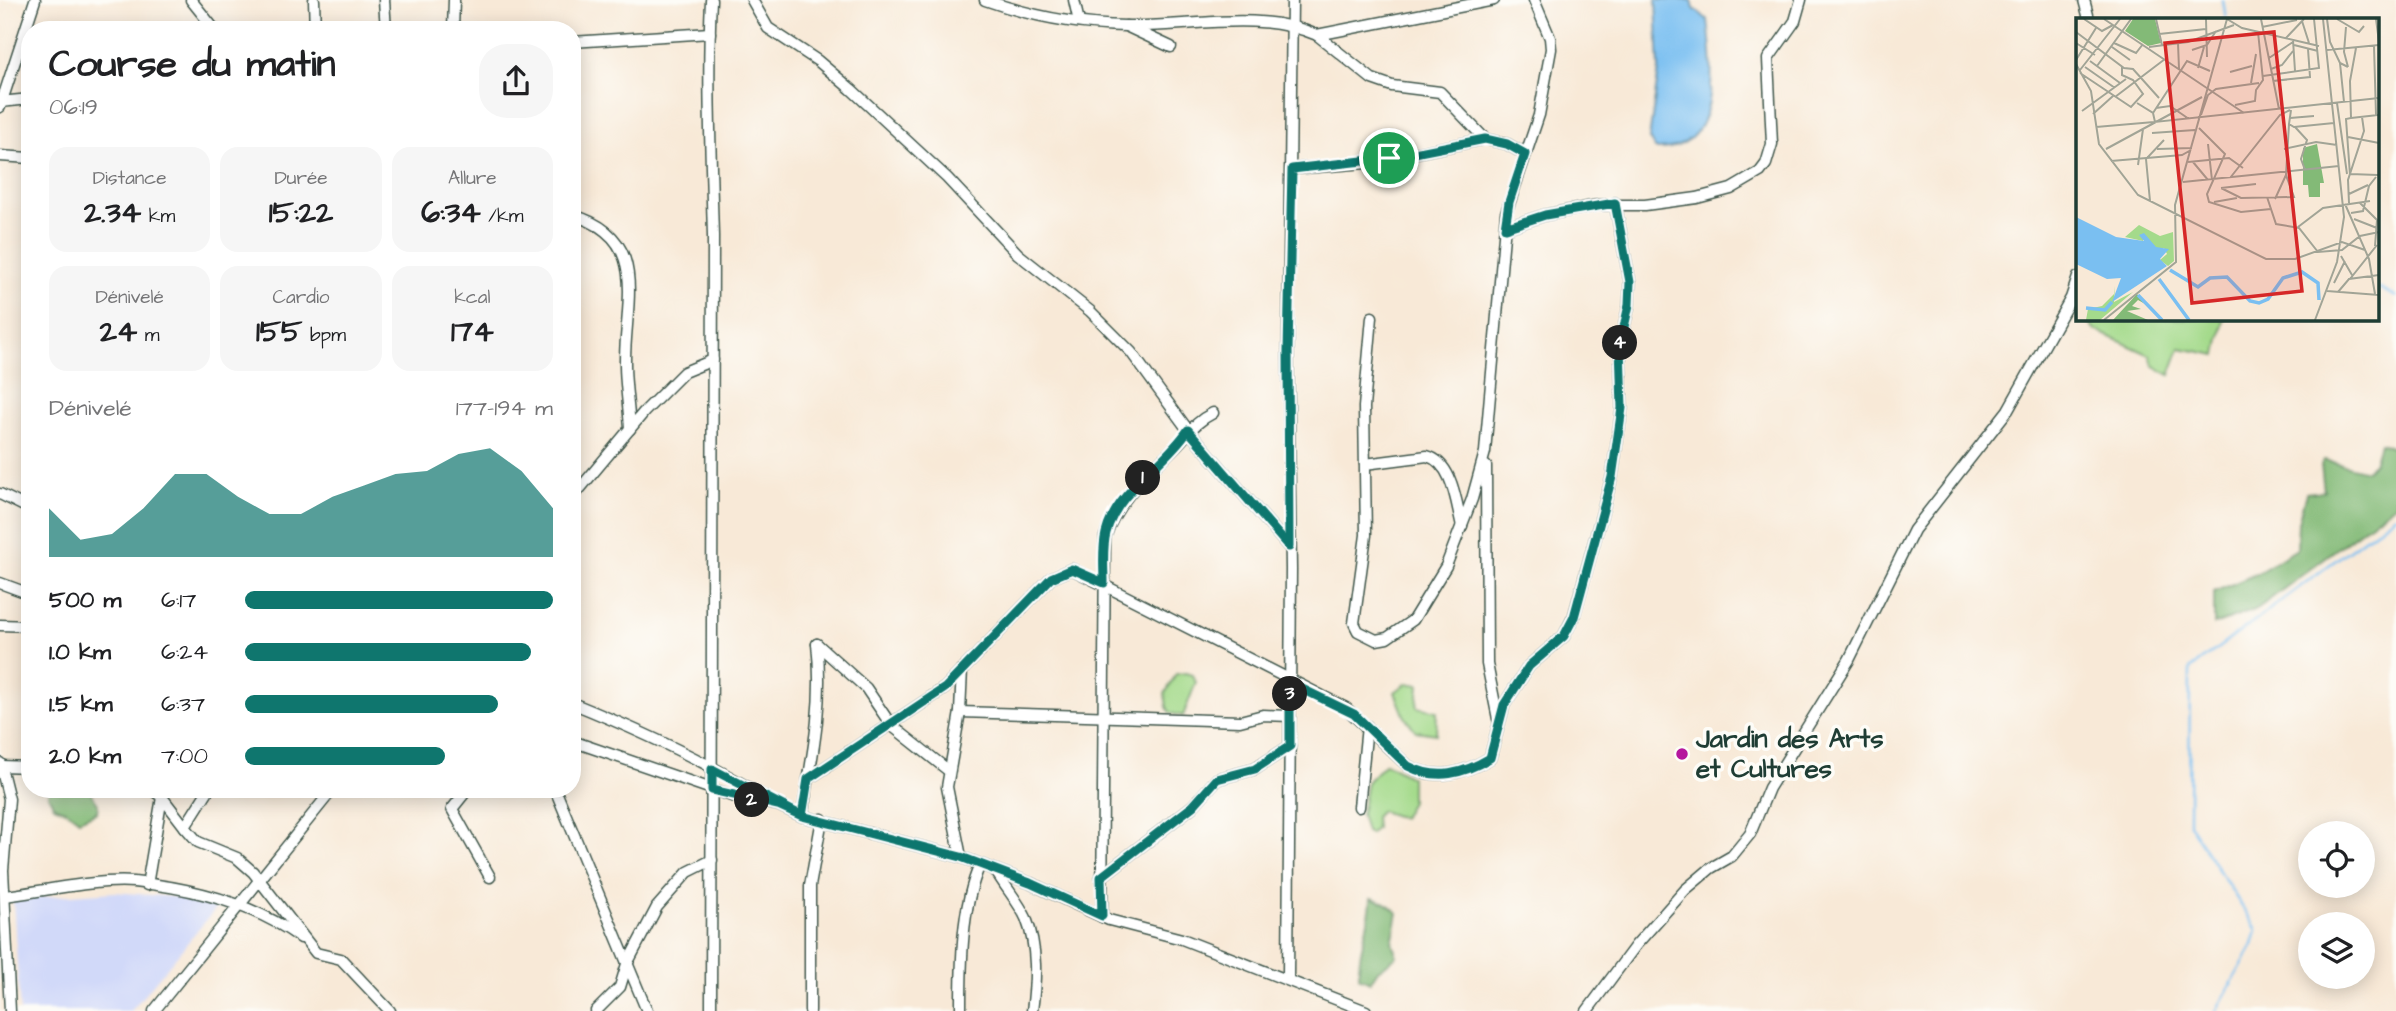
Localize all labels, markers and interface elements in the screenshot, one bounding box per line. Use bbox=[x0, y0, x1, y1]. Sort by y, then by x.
inset map bbox=[2076, 18, 2378, 320]
text: Course du matin bbox=[49, 39, 335, 91]
button: share bbox=[479, 44, 553, 118]
text: 06:19 bbox=[49, 91, 98, 123]
pin bbox=[1359, 128, 1419, 188]
icon: arrive bbox=[1370, 139, 1408, 177]
text: Distance bbox=[93, 165, 167, 192]
text: Durée bbox=[274, 165, 328, 192]
text: Allure bbox=[448, 165, 497, 192]
text: 2.34 bbox=[84, 192, 141, 234]
text: 15:22 bbox=[269, 192, 333, 234]
text: 6:34 bbox=[421, 192, 481, 234]
text: km bbox=[141, 203, 175, 230]
text: /km bbox=[481, 203, 523, 230]
text: Dénivelé bbox=[95, 284, 164, 311]
text: Cardio bbox=[273, 284, 329, 311]
text: kcal bbox=[454, 284, 491, 311]
text: 24 bbox=[100, 311, 137, 353]
text: 155 bbox=[256, 311, 302, 353]
text: 174 bbox=[451, 311, 494, 353]
text: m bbox=[137, 322, 160, 349]
text: bpm bbox=[302, 322, 346, 349]
pin: 4 bbox=[1602, 326, 1638, 360]
text: 4 bbox=[1613, 329, 1626, 356]
text: Dénivelé bbox=[49, 392, 132, 424]
text: 177–194 m bbox=[456, 392, 553, 424]
pin: 1 bbox=[1126, 461, 1160, 496]
text: 1 bbox=[1141, 464, 1144, 491]
text: 500 m bbox=[49, 584, 121, 616]
text: 6:17 bbox=[161, 584, 196, 616]
text: 1.0 km bbox=[49, 636, 111, 668]
text: 6:24 bbox=[161, 636, 208, 668]
pin: 3 bbox=[1272, 676, 1308, 712]
text: 3 bbox=[1285, 680, 1294, 707]
text: 1.5 km bbox=[49, 688, 113, 720]
text: 6:37 bbox=[161, 688, 205, 720]
place label: Jardin des Arts et Cultures bbox=[1695, 721, 1883, 787]
text: 2.0 km bbox=[49, 740, 121, 772]
text: 7:00 bbox=[161, 740, 208, 772]
marker: Jardin des Arts et Cultures bbox=[1674, 746, 1690, 762]
pin: 2 bbox=[734, 782, 770, 818]
text: 2 bbox=[746, 786, 757, 813]
map controls bbox=[2298, 821, 2375, 989]
button: locate bbox=[2298, 821, 2375, 898]
button: layers bbox=[2298, 912, 2375, 989]

